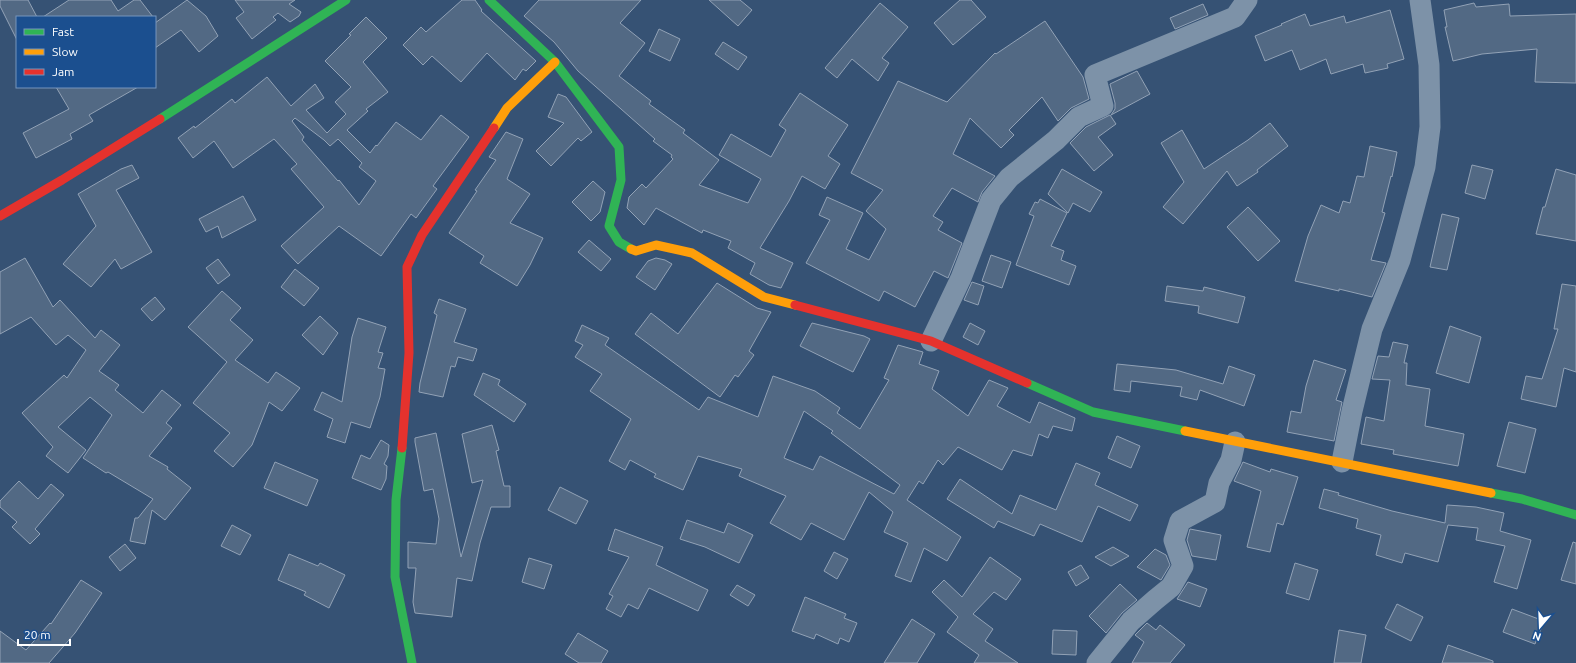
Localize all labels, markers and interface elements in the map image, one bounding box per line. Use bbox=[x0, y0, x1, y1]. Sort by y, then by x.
legend bbox=[16, 16, 156, 88]
text: Fast bbox=[52, 25, 74, 38]
text: Slow bbox=[52, 45, 78, 58]
text: Jam bbox=[52, 65, 74, 78]
north arrow bbox=[1520, 607, 1560, 647]
scale bar bbox=[18, 621, 70, 647]
text: 20 m bbox=[24, 628, 51, 641]
text: N bbox=[1531, 629, 1543, 643]

